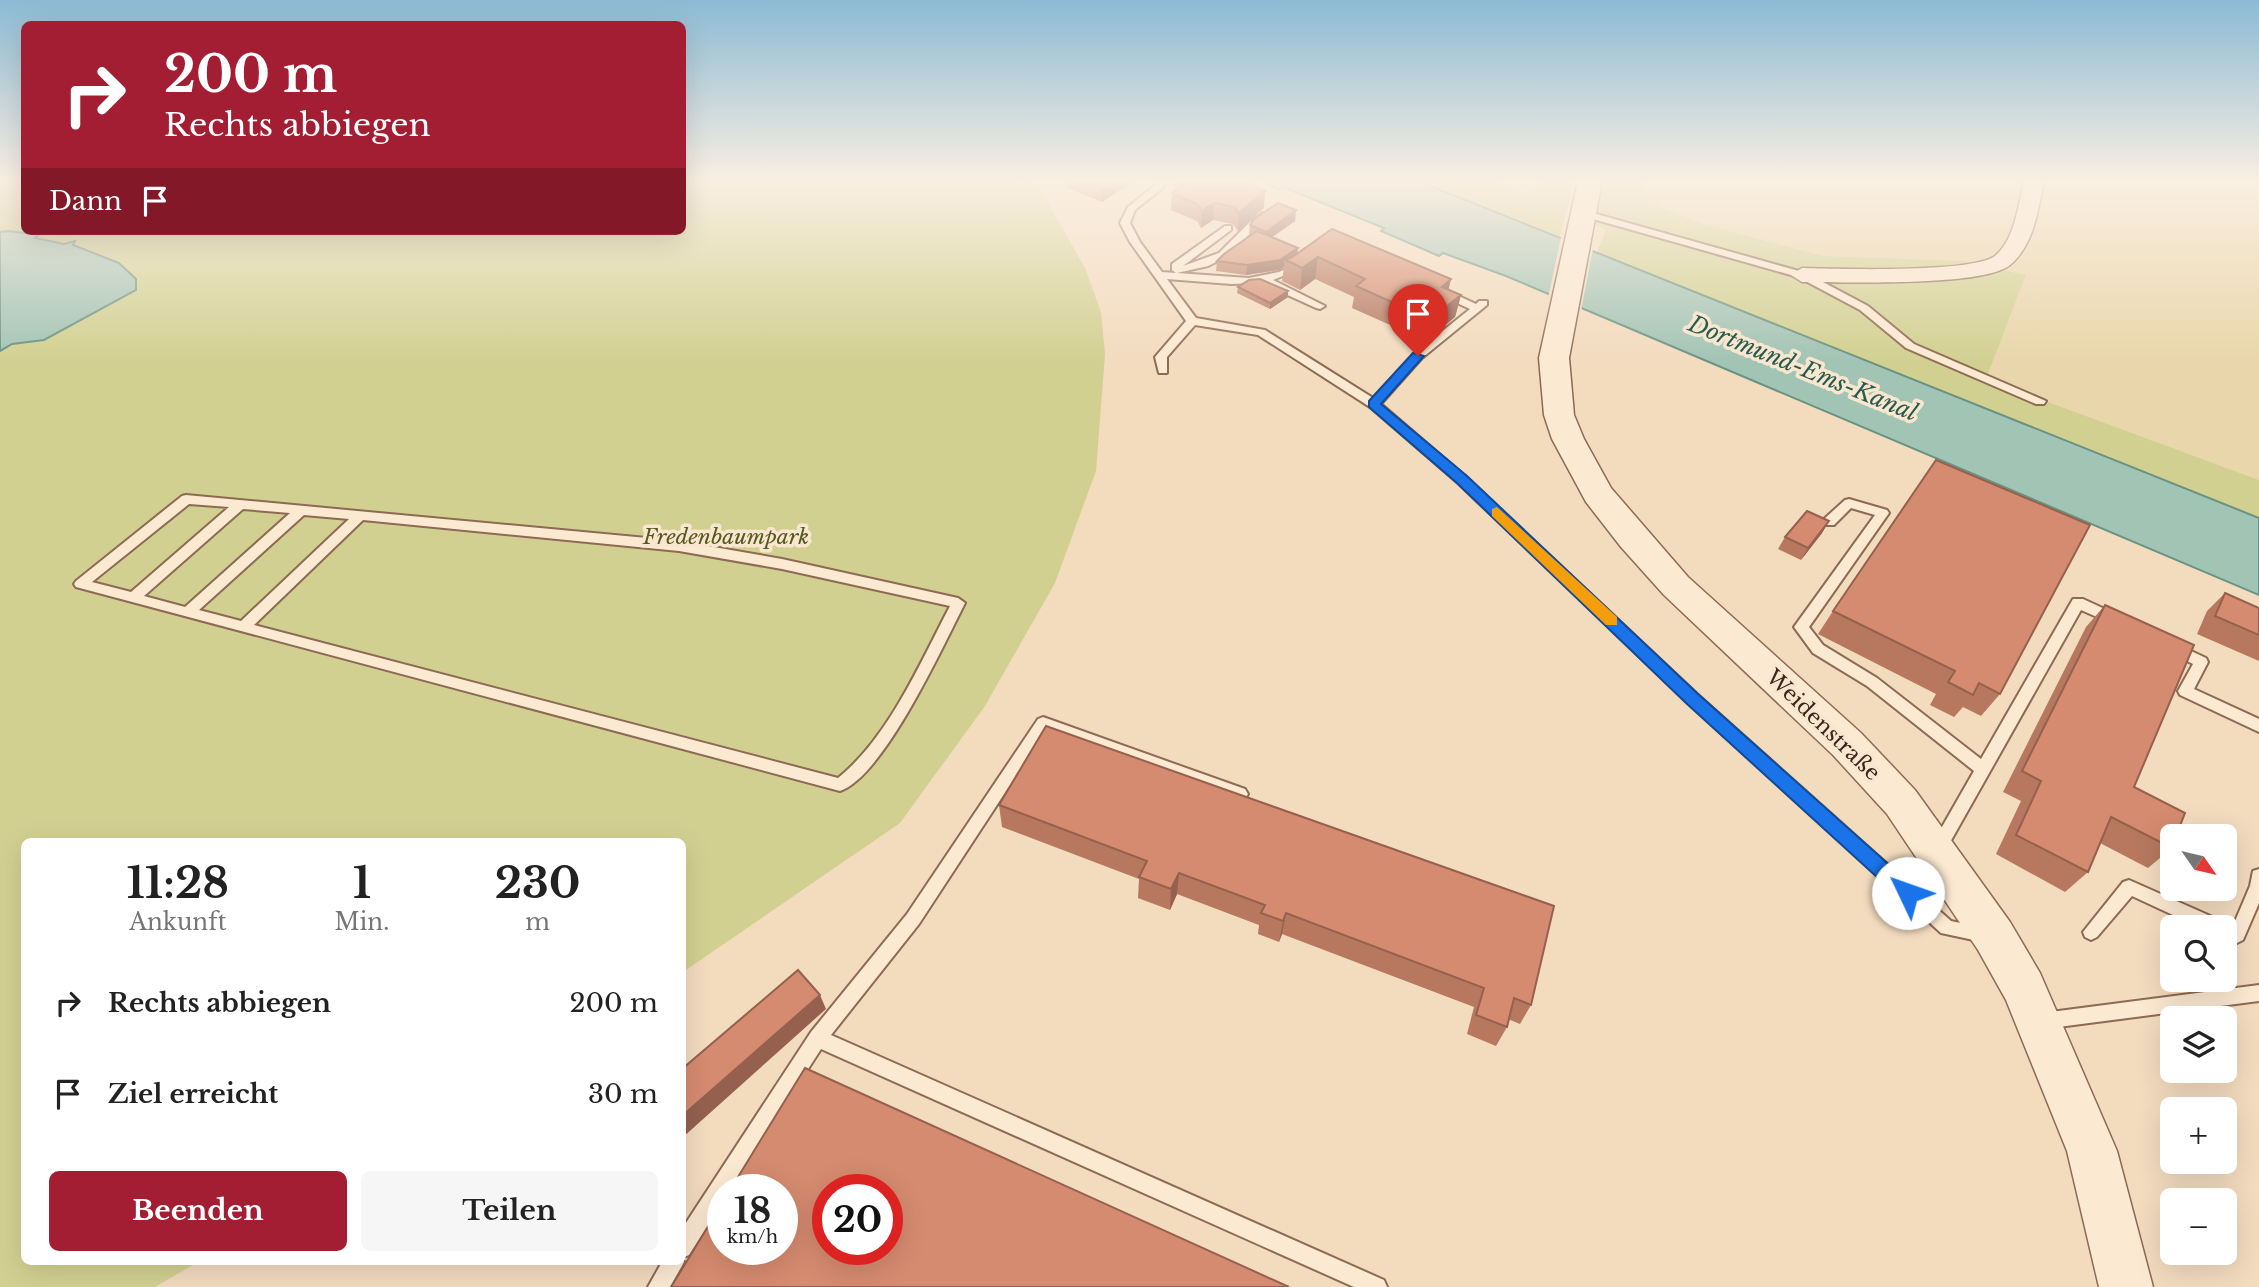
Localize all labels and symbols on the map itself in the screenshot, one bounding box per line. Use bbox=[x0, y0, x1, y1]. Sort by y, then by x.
pin bbox=[1388, 284, 1448, 356]
water label: Dortmund-Ems-Kanal bbox=[1684, 309, 1922, 427]
park label: Fredenbaumpark bbox=[642, 524, 809, 550]
street label: Weidenstraße bbox=[1760, 663, 1885, 786]
north arrow bbox=[2160, 824, 2236, 901]
position arrow bbox=[1871, 856, 1945, 930]
speed limit sign: 20 bbox=[812, 1174, 903, 1265]

